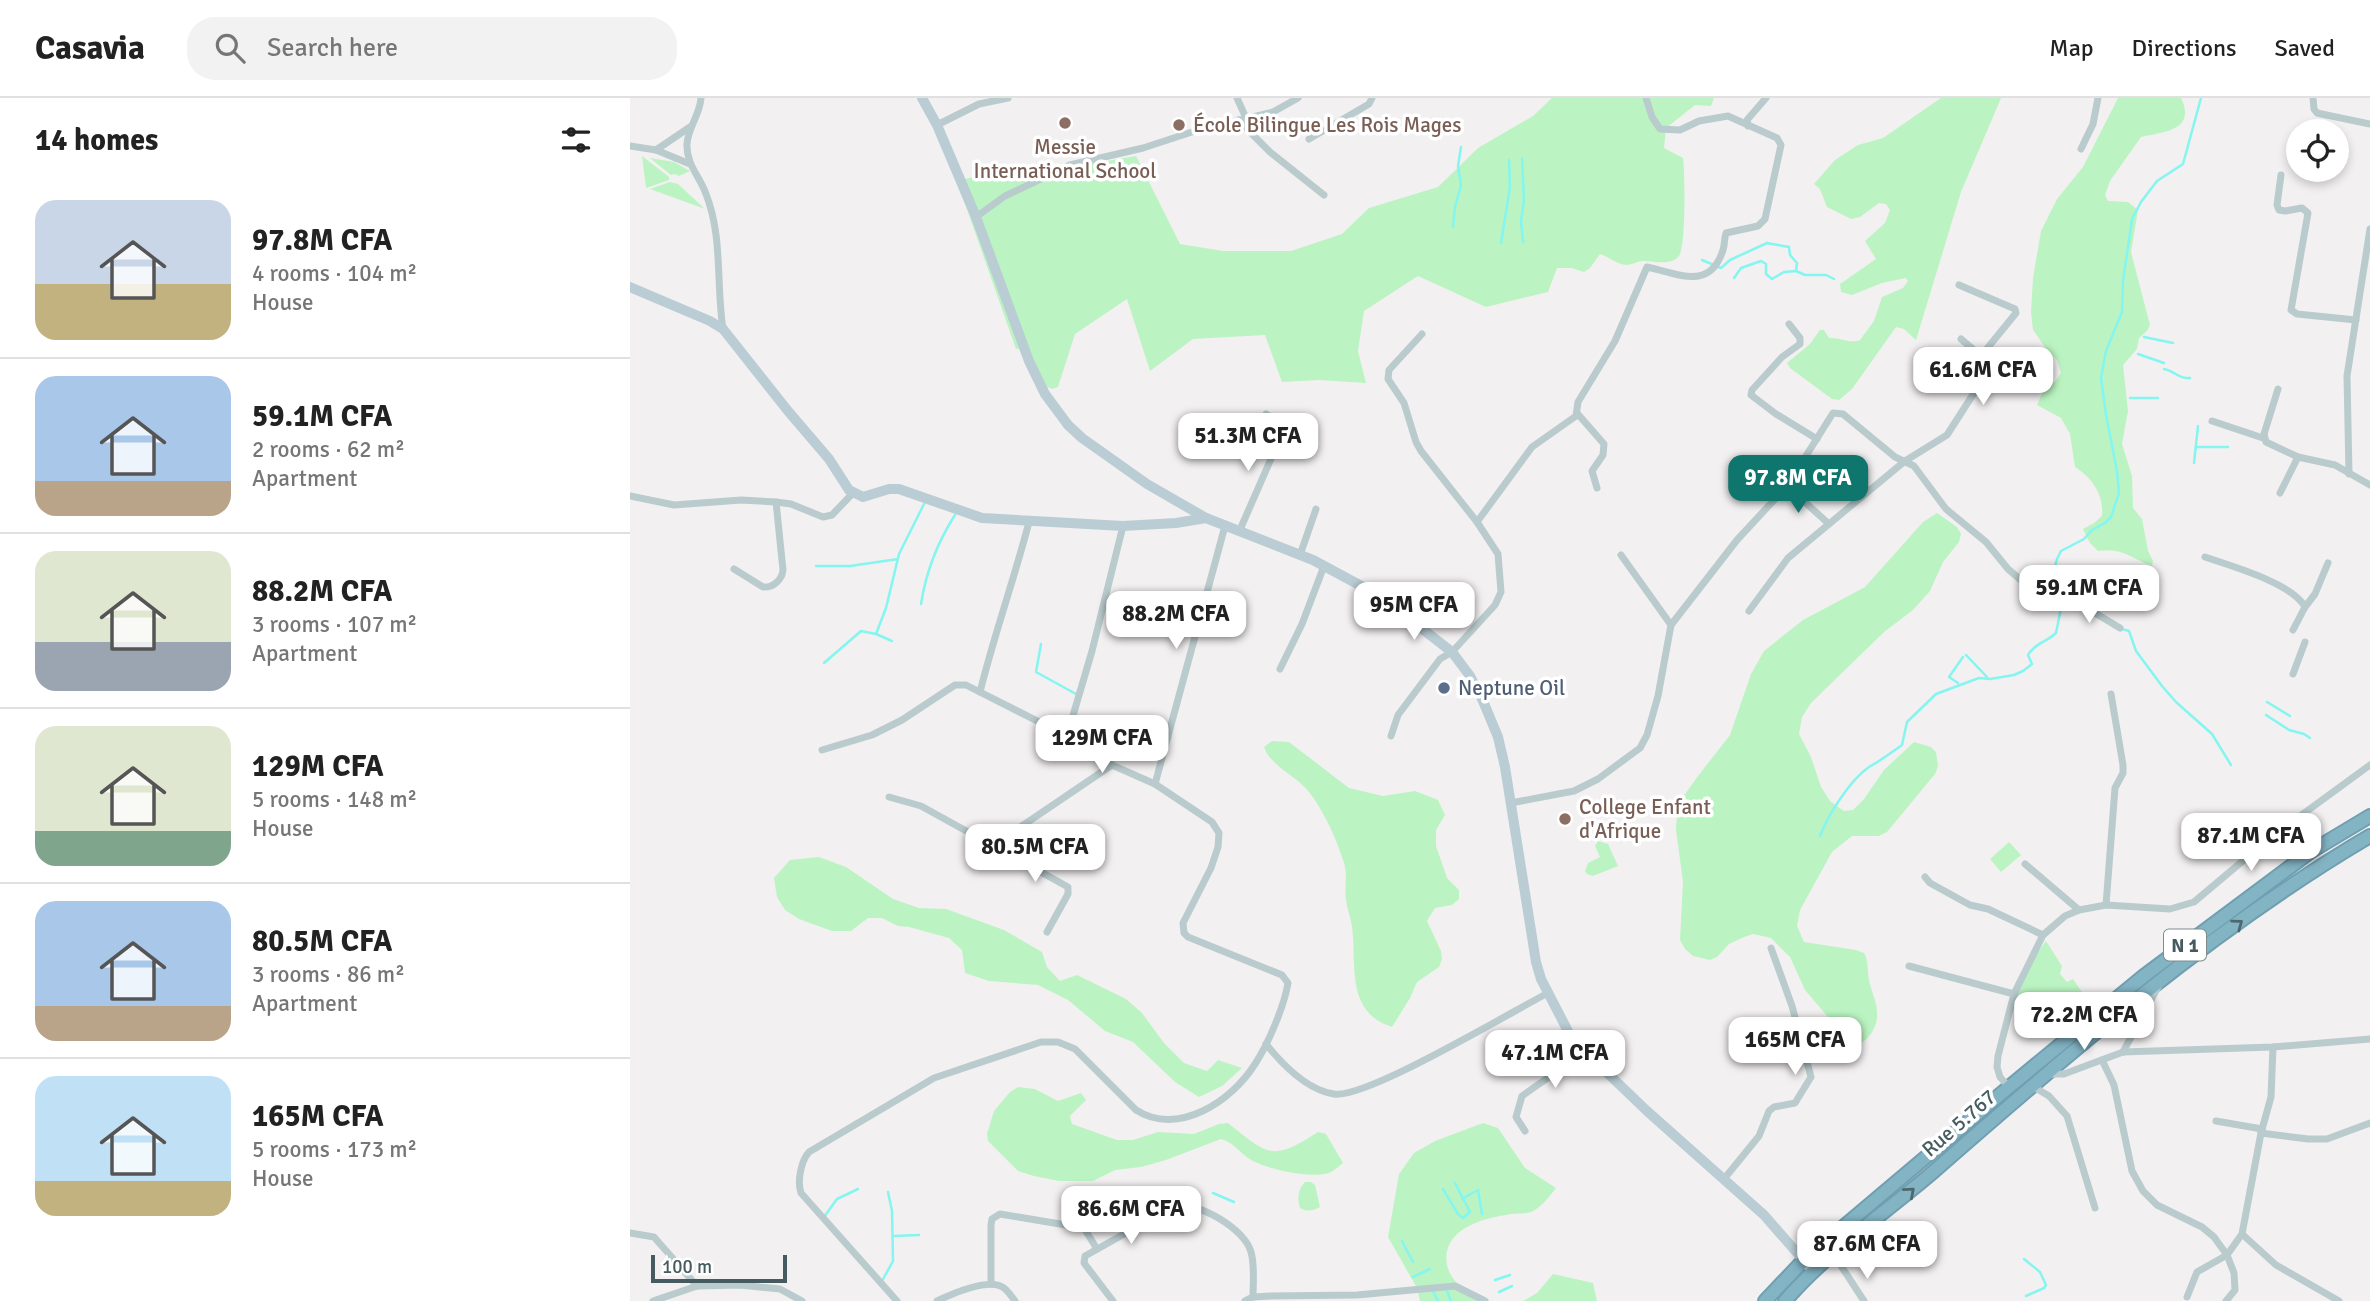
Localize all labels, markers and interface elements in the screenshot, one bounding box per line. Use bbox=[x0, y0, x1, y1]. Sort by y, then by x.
search box bbox=[187, 17, 677, 80]
text: Casavia bbox=[35, 28, 145, 69]
icon: search bbox=[211, 29, 249, 67]
text: Search here bbox=[267, 32, 398, 64]
text: Map bbox=[2049, 33, 2094, 63]
text: Directions bbox=[2132, 33, 2237, 63]
text: Saved bbox=[2275, 33, 2335, 63]
place label: École Bilingue Les Rois Mages bbox=[1193, 112, 1462, 138]
marker: Messie International School bbox=[1057, 115, 1073, 131]
marker: École Bilingue Les Rois Mages bbox=[1171, 117, 1187, 133]
map controls bbox=[2286, 119, 2349, 182]
button: locate bbox=[2286, 119, 2349, 182]
icon: filters bbox=[557, 121, 595, 159]
text: 14 homes bbox=[35, 122, 158, 159]
place label: Messie International School bbox=[974, 134, 1156, 184]
text: 97.8M CFA bbox=[252, 222, 392, 259]
icon: home bbox=[91, 228, 175, 312]
text: 4 rooms · 104 m² bbox=[252, 259, 417, 288]
text: House bbox=[252, 288, 314, 317]
pin: 61.6M CFA bbox=[1903, 348, 2063, 407]
text: 61.6M CFA bbox=[1929, 355, 2037, 384]
text: 59.1M CFA bbox=[252, 398, 392, 435]
icon: home bbox=[91, 404, 175, 488]
pin: 51.3M CFA bbox=[1168, 414, 1328, 473]
text: 51.3M CFA bbox=[1194, 421, 1302, 450]
text: 2 rooms · 62 m² bbox=[252, 435, 405, 464]
pin: 97.8M CFA bbox=[1718, 456, 1878, 515]
text: 97.8M CFA bbox=[1744, 463, 1852, 492]
text: Apartment bbox=[252, 464, 357, 493]
pin: 59.1M CFA bbox=[2009, 566, 2169, 625]
text: 88.2M CFA bbox=[252, 573, 392, 610]
text: 59.1M CFA bbox=[2035, 573, 2143, 602]
icon: home bbox=[91, 579, 175, 663]
pin: 95M CFA bbox=[1349, 582, 1479, 642]
text: 95M CFA bbox=[1370, 590, 1458, 619]
pin: 88.2M CFA bbox=[1096, 592, 1256, 651]
text: 88.2M CFA bbox=[1122, 599, 1230, 628]
text: 3 rooms · 107 m² bbox=[252, 610, 417, 639]
text: Apartment bbox=[252, 639, 357, 668]
place label: Neptune Oil bbox=[1458, 675, 1565, 701]
marker: Neptune Oil bbox=[1436, 680, 1452, 696]
pin: 129M CFA bbox=[1030, 716, 1174, 775]
text: 129M CFA bbox=[1052, 723, 1153, 752]
text: 129M CFA bbox=[252, 748, 384, 785]
icon: home bbox=[91, 754, 175, 838]
text: 5 rooms · 148 m² bbox=[252, 785, 417, 814]
place label: College Enfant d'Afrique bbox=[1579, 794, 1711, 844]
marker: College Enfant d'Afrique bbox=[1557, 811, 1573, 827]
text: House bbox=[252, 814, 314, 843]
pin: 87.1M CFA bbox=[2171, 814, 2331, 873]
text: 87.1M CFA bbox=[2197, 821, 2305, 850]
pin: 80.5M CFA bbox=[955, 824, 1115, 884]
text: 80.5M CFA bbox=[981, 832, 1089, 861]
one-way arrow bbox=[2230, 920, 2243, 932]
text: 80.5M CFA bbox=[252, 923, 392, 960]
icon: home bbox=[91, 929, 175, 1013]
road number: N 1 bbox=[2164, 930, 2206, 960]
text: 3 rooms · 86 m² bbox=[252, 960, 405, 989]
text: Apartment bbox=[252, 989, 357, 1018]
pin: 72.2M CFA bbox=[2004, 992, 2164, 1052]
text: 72.2M CFA bbox=[2030, 1000, 2138, 1029]
pin: 165M CFA bbox=[1723, 1018, 1867, 1077]
text: 165M CFA bbox=[1745, 1025, 1846, 1054]
pin: 47.1M CFA bbox=[1475, 1030, 1635, 1090]
text: 47.1M CFA bbox=[1501, 1038, 1609, 1067]
street label: Rue 5.767 bbox=[1917, 1084, 2001, 1162]
text: 165M CFA bbox=[252, 1098, 384, 1135]
icon: home bbox=[91, 1104, 175, 1188]
text: 5 rooms · 173 m² bbox=[252, 1135, 417, 1164]
text: House bbox=[252, 1164, 314, 1193]
pin: 86.6M CFA bbox=[1051, 1186, 1211, 1246]
one-way arrow bbox=[1902, 1188, 1915, 1200]
text: 86.6M CFA bbox=[1077, 1194, 1185, 1223]
pin: 87.6M CFA bbox=[1787, 1222, 1947, 1281]
text: 87.6M CFA bbox=[1813, 1229, 1921, 1258]
scale bar bbox=[651, 1252, 788, 1284]
text: 100 m bbox=[662, 1255, 712, 1279]

